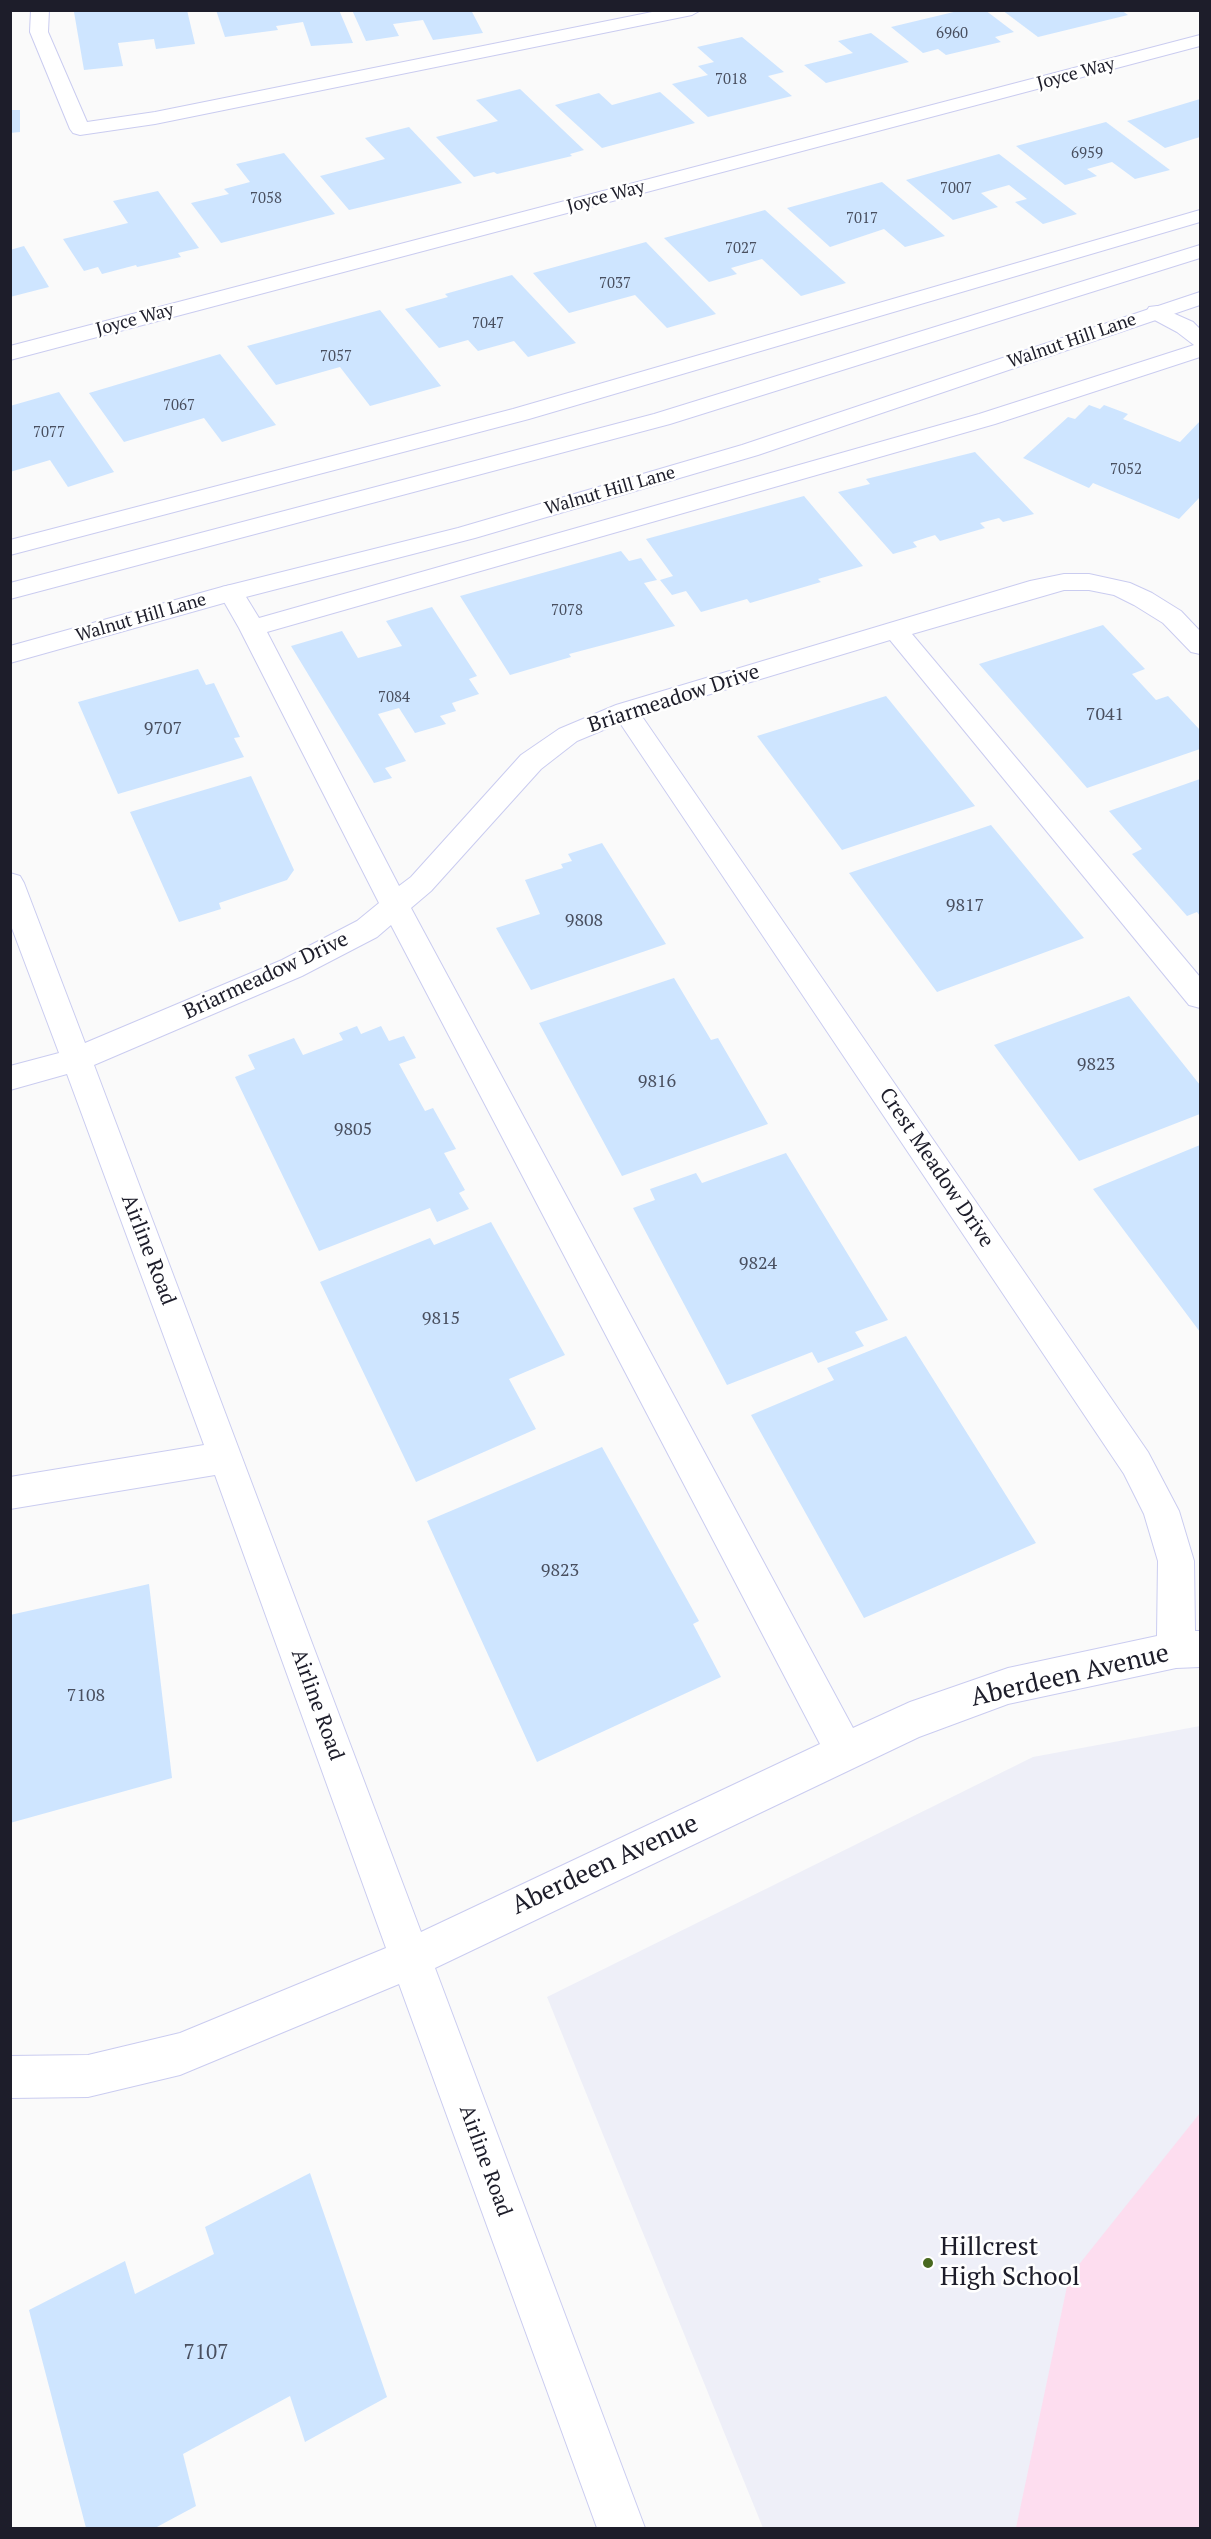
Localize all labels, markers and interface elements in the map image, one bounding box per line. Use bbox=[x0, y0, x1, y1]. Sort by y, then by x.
house number: 6960 bbox=[936, 25, 968, 43]
street label: Joyce Way bbox=[1035, 53, 1117, 95]
house number: 7018 bbox=[715, 71, 747, 89]
house number: 6959 bbox=[1071, 145, 1103, 163]
street label: Joyce Way bbox=[565, 176, 647, 218]
house number: 7007 bbox=[940, 180, 972, 198]
house number: 7058 bbox=[250, 190, 282, 208]
house number: 7017 bbox=[846, 210, 878, 228]
house number: 7027 bbox=[725, 240, 757, 258]
house number: 7037 bbox=[599, 275, 631, 293]
street label: Joyce Way bbox=[94, 299, 176, 341]
street label: Walnut Hill Lane bbox=[1005, 309, 1139, 373]
house number: 7047 bbox=[472, 315, 504, 333]
house number: 7057 bbox=[320, 348, 352, 366]
house number: 7067 bbox=[163, 397, 195, 415]
house number: 7077 bbox=[33, 424, 65, 442]
house number: 7052 bbox=[1110, 461, 1142, 479]
street label: Walnut Hill Lane bbox=[542, 462, 678, 520]
street label: Walnut Hill Lane bbox=[73, 589, 209, 647]
house number: 7078 bbox=[551, 602, 583, 620]
street label: Briarmeadow Drive bbox=[585, 659, 763, 739]
house number: 7084 bbox=[378, 689, 410, 707]
house number: 7041 bbox=[1086, 704, 1124, 726]
house number: 9707 bbox=[144, 718, 182, 740]
house number: 9817 bbox=[946, 895, 984, 917]
house number: 9808 bbox=[565, 910, 603, 932]
street label: Briarmeadow Drive bbox=[180, 927, 352, 1025]
house number: 9823 bbox=[1077, 1054, 1115, 1076]
house number: 9816 bbox=[638, 1071, 676, 1093]
street label: Crest Meadow Drive bbox=[873, 1083, 999, 1253]
house number: 9805 bbox=[334, 1119, 372, 1141]
street label: Airline Road bbox=[115, 1191, 181, 1309]
house number: 9824 bbox=[739, 1253, 777, 1275]
house number: 9815 bbox=[422, 1308, 460, 1330]
house number: 9823 bbox=[541, 1560, 579, 1582]
street label: Aberdeen Avenue bbox=[968, 1638, 1172, 1714]
street label: Airline Road bbox=[285, 1646, 349, 1764]
house number: 7108 bbox=[67, 1685, 105, 1707]
street label: Aberdeen Avenue bbox=[507, 1808, 703, 1922]
street label: Airline Road bbox=[453, 2102, 517, 2220]
place label: Hillcrest High School bbox=[940, 2232, 1080, 2294]
marker: Hillcrest High School bbox=[921, 2256, 935, 2270]
house number: 7107 bbox=[184, 2340, 228, 2366]

